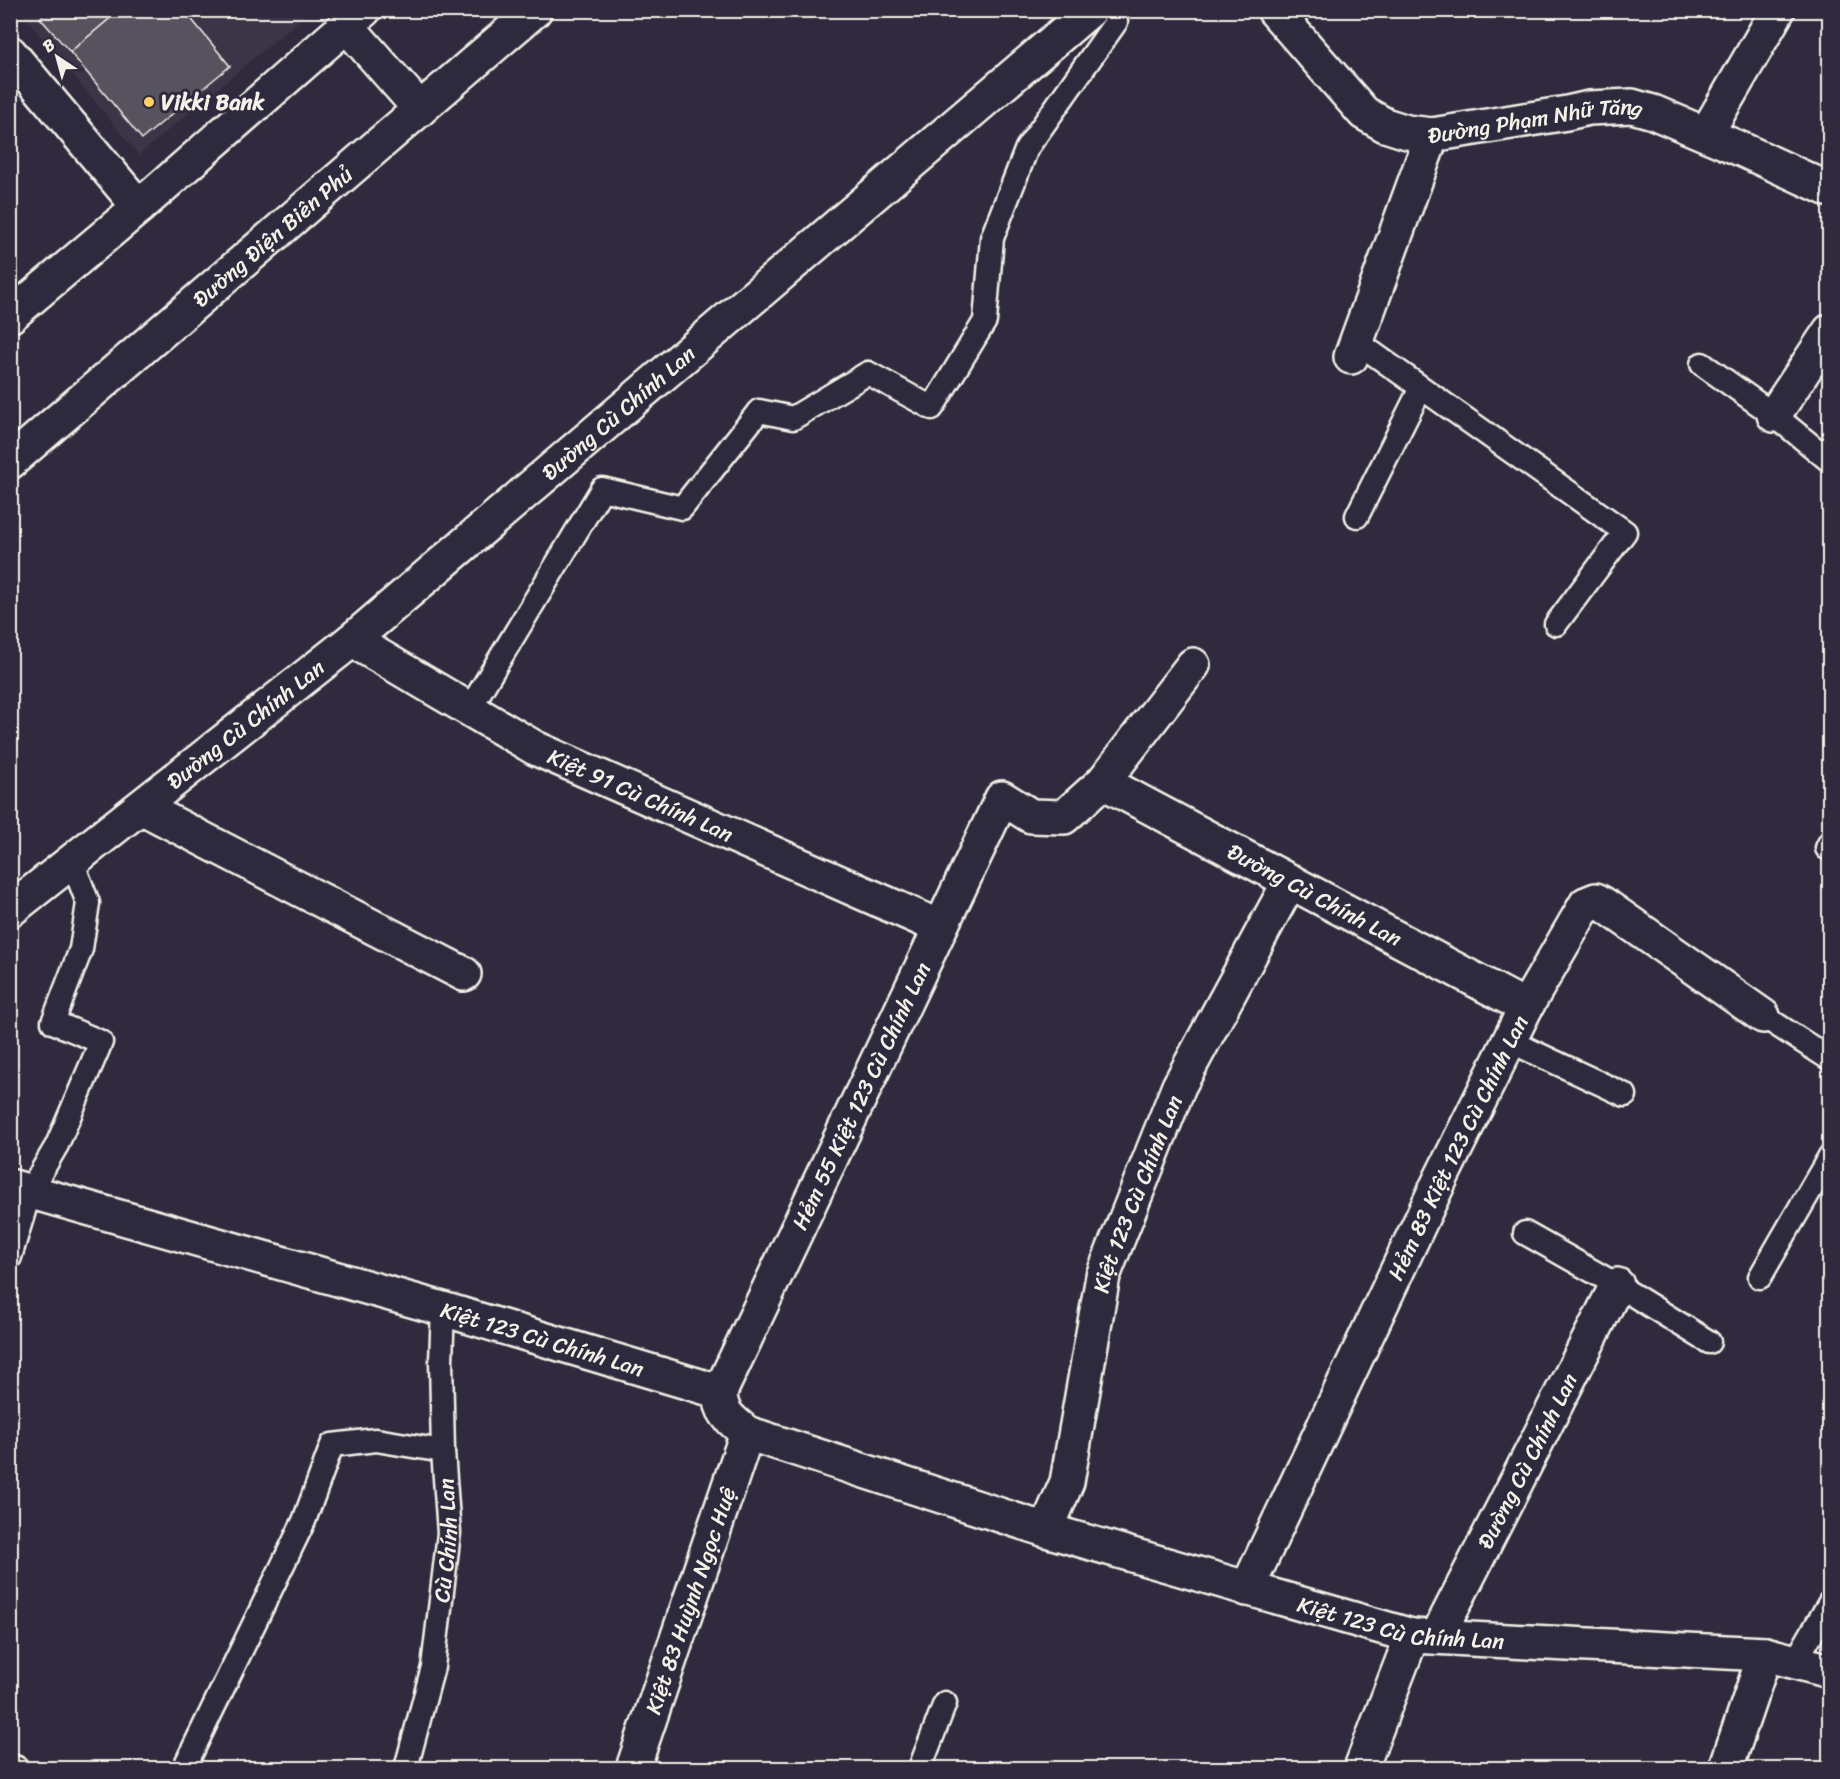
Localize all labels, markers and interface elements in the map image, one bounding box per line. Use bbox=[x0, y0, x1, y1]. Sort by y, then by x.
north arrow bbox=[27, 27, 87, 87]
text: B bbox=[36, 30, 62, 60]
place label: Vikki Bank bbox=[161, 83, 265, 122]
street label: Đường Phạm Nhữ Tăng bbox=[1425, 87, 1648, 155]
marker: Vikki Bank bbox=[142, 95, 156, 109]
street label: Đường Điện Biên Phủ bbox=[183, 156, 362, 317]
street label: Đường Cù Chính Lan bbox=[532, 335, 705, 491]
street label: Đường Cù Chính Lan bbox=[158, 649, 334, 800]
street label: Kiệt 91 Cù Chính Lan bbox=[541, 737, 740, 853]
street label: Đường Cù Chính Lan bbox=[1220, 833, 1409, 958]
street label: Hẻm 55 Kiệt 123 Cù Chính Lan bbox=[781, 955, 942, 1237]
street label: Hẻm 83 Kiệt 123 Cù Chính Lan bbox=[1376, 1008, 1539, 1287]
street label: Kiệt 123 Cù Chính Lan bbox=[1081, 1089, 1194, 1296]
street label: Kiệt 123 Cù Chính Lan bbox=[436, 1290, 649, 1388]
street label: Đường Cù Chính Lan bbox=[1466, 1366, 1589, 1556]
street label: Cù Chính Lan bbox=[422, 1477, 469, 1605]
street label: Kiệt 83 Huỳnh Ngọc Huệ bbox=[634, 1481, 748, 1720]
street label: Kiệt 123 Cù Chính Lan bbox=[1293, 1585, 1505, 1661]

